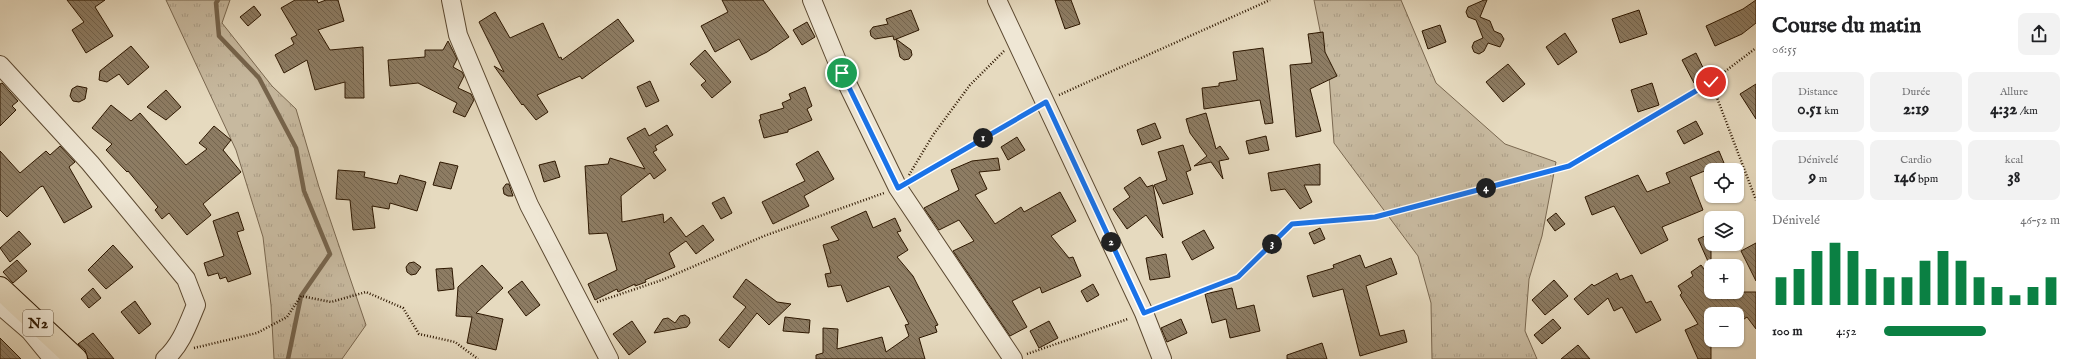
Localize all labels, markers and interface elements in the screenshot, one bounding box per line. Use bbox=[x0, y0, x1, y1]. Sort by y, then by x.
text: Course du matin bbox=[1772, 12, 1921, 40]
button: share bbox=[2018, 13, 2060, 55]
text: 06:55 bbox=[1772, 41, 1797, 58]
pin bbox=[825, 56, 859, 90]
icon: arrive bbox=[831, 62, 853, 84]
pin bbox=[1694, 65, 1728, 99]
icon: check bbox=[1700, 71, 1722, 93]
text: Distance bbox=[1798, 85, 1838, 99]
text: Durée bbox=[1902, 85, 1930, 99]
text: Allure bbox=[2000, 85, 2028, 99]
text: 0.51 bbox=[1797, 99, 1822, 120]
text: 2:19 bbox=[1903, 99, 1929, 120]
text: 4:32 bbox=[1990, 99, 2017, 120]
text: km bbox=[1822, 104, 1839, 118]
text: /km bbox=[2017, 104, 2038, 118]
pin: 1 bbox=[973, 128, 993, 148]
text: 1 bbox=[981, 131, 985, 145]
text: Dénivelé bbox=[1798, 153, 1838, 167]
text: Cardio bbox=[1900, 153, 1932, 167]
text: kcal bbox=[2005, 153, 2023, 167]
map controls bbox=[1704, 163, 1744, 347]
button: locate bbox=[1704, 163, 1744, 203]
text: 9 bbox=[1809, 167, 1816, 188]
text: 146 bbox=[1894, 167, 1916, 188]
text: 38 bbox=[2007, 167, 2021, 188]
text: m bbox=[1816, 172, 1827, 186]
text: bpm bbox=[1916, 172, 1938, 186]
pin: 4 bbox=[1476, 178, 1496, 198]
text: 4 bbox=[1483, 181, 1489, 195]
button: layers bbox=[1704, 211, 1744, 251]
text: Dénivelé bbox=[1772, 212, 1820, 229]
text: 46–52 m bbox=[2020, 212, 2060, 229]
pin: 2 bbox=[1101, 232, 1121, 252]
pin: 3 bbox=[1262, 234, 1282, 254]
text: 2 bbox=[1108, 235, 1114, 249]
text: 3 bbox=[1270, 237, 1274, 251]
button: + bbox=[1704, 259, 1744, 299]
button: − bbox=[1704, 307, 1744, 347]
road number: N2 bbox=[23, 310, 53, 336]
text: 100 m bbox=[1772, 323, 1802, 340]
text: 4:52 bbox=[1836, 323, 1857, 340]

